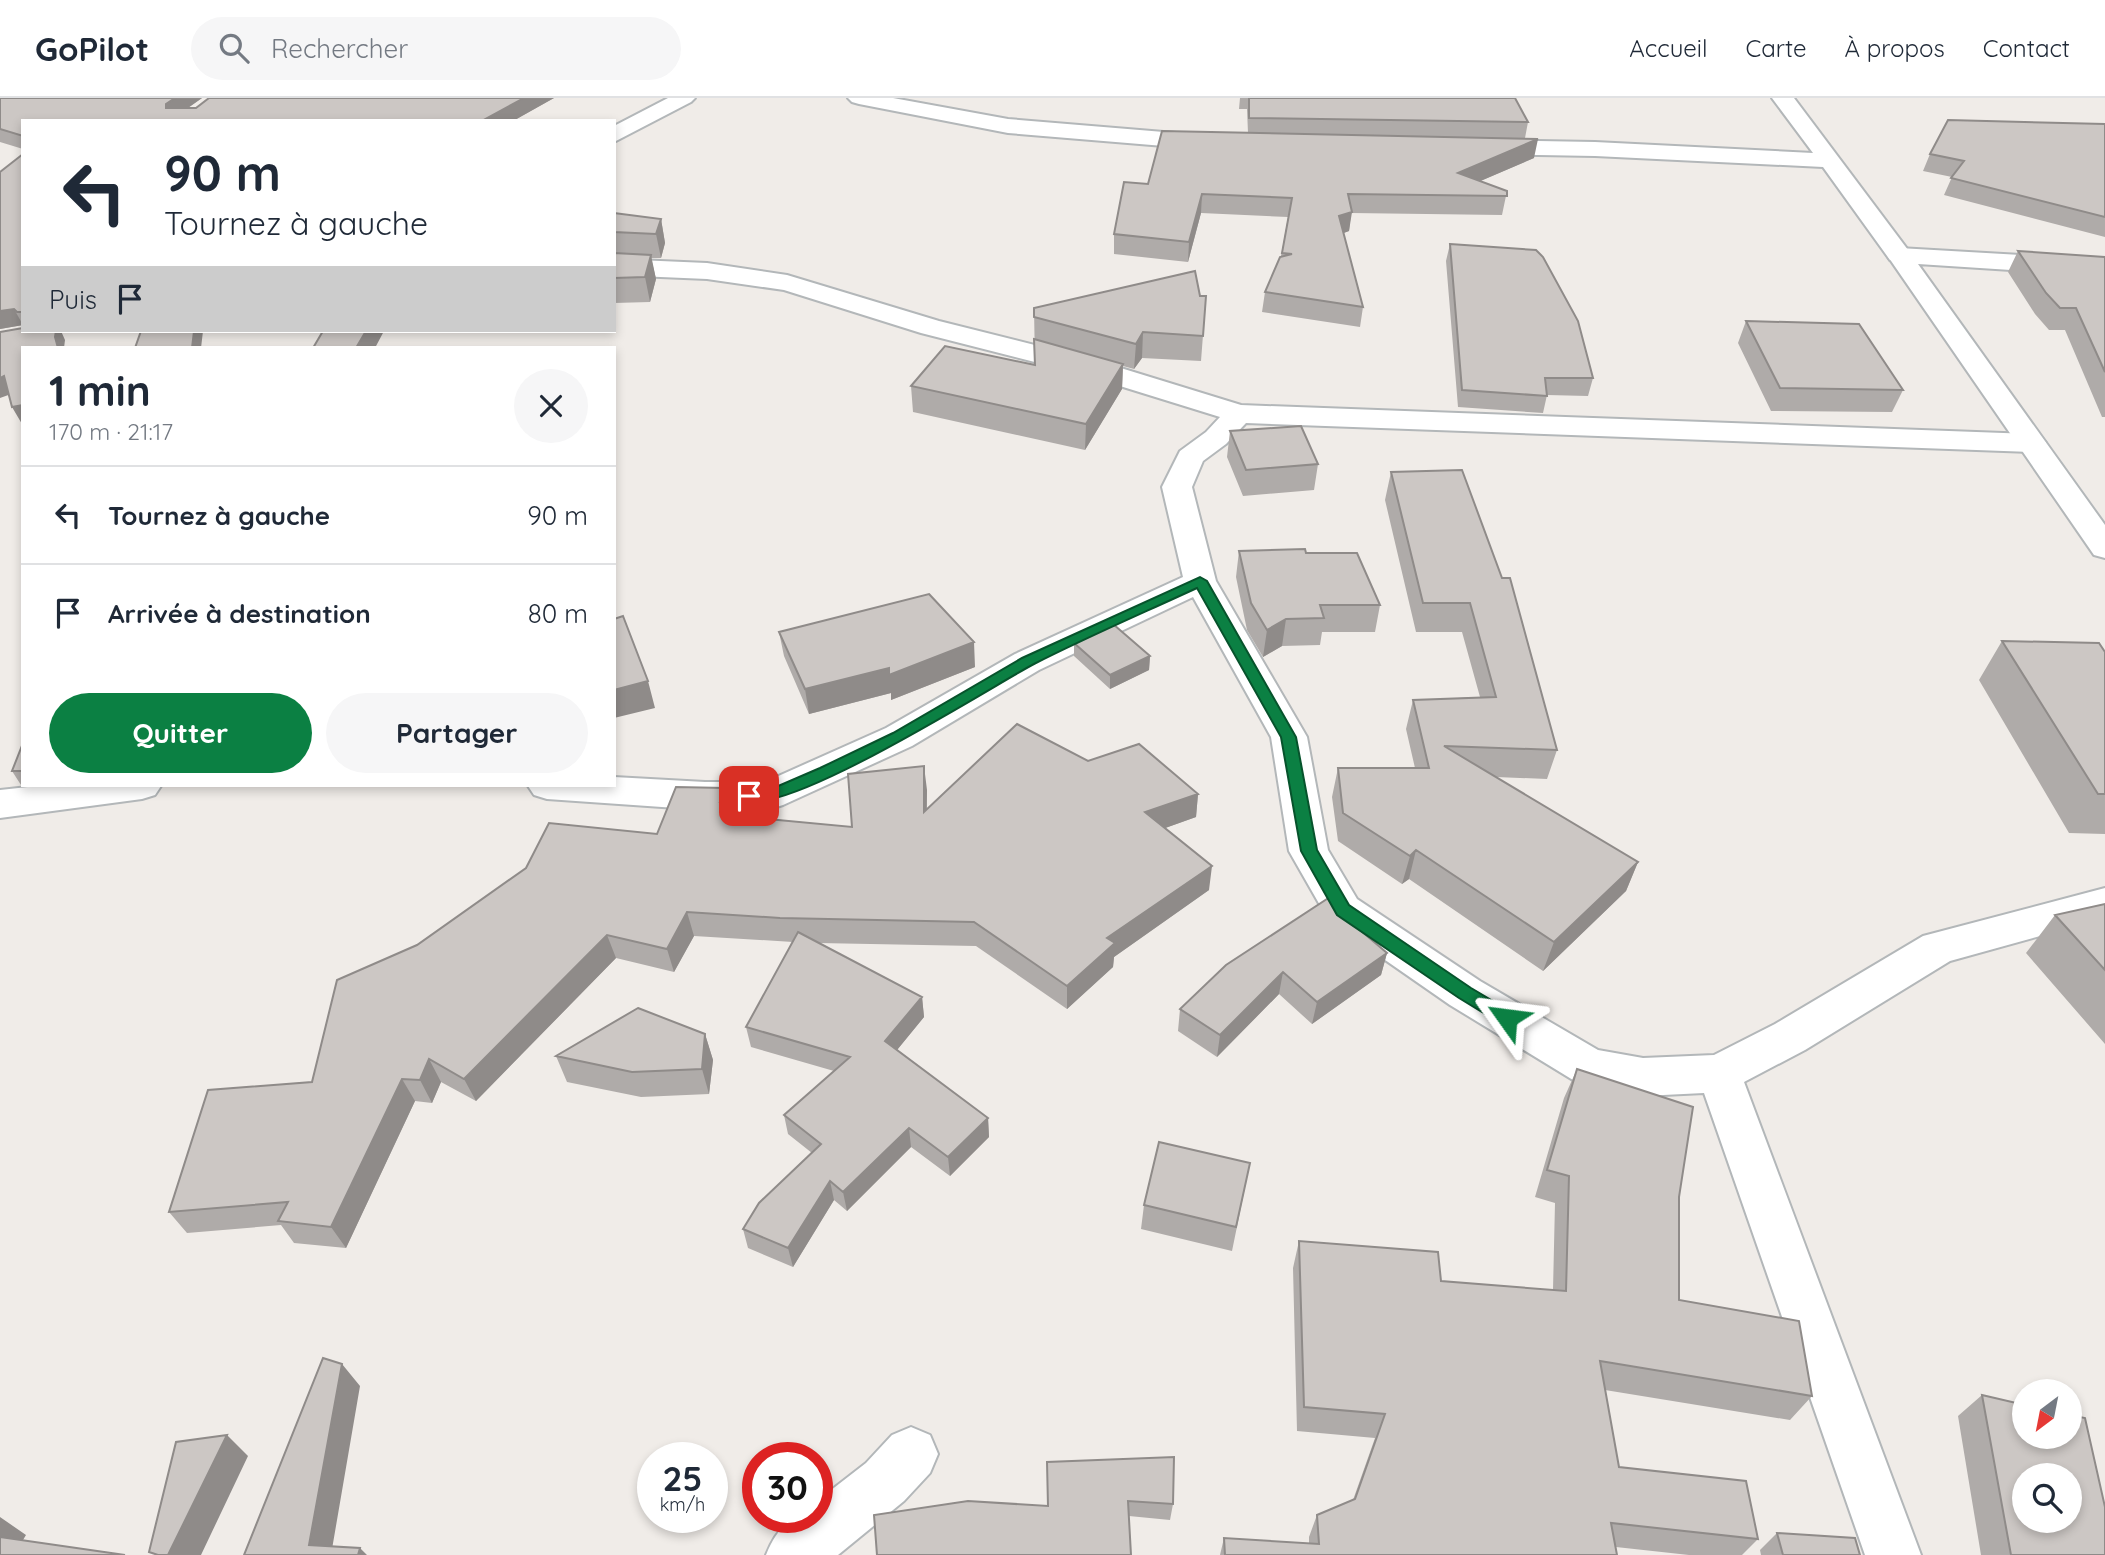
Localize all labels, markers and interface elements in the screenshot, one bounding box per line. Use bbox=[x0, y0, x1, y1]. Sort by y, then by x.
search box bbox=[191, 17, 681, 80]
text: GoPilot bbox=[35, 28, 149, 69]
icon: search bbox=[215, 29, 253, 67]
text: Rechercher bbox=[271, 32, 408, 65]
text: Accueil bbox=[1629, 33, 1708, 63]
text: Carte bbox=[1746, 33, 1807, 63]
text: À propos bbox=[1845, 33, 1945, 63]
text: Contact bbox=[1983, 33, 2070, 63]
text: 90 m bbox=[164, 142, 281, 203]
icon: left bbox=[49, 147, 140, 238]
text: Tournez à gauche bbox=[164, 203, 428, 243]
icon: arrive bbox=[111, 280, 149, 318]
text: Puis bbox=[49, 283, 97, 316]
text: 1 min bbox=[49, 364, 151, 417]
button: close bbox=[514, 369, 588, 443]
text: 170 m · 21:17 bbox=[49, 417, 173, 446]
icon: left bbox=[49, 496, 87, 534]
text: Tournez à gauche bbox=[108, 499, 330, 532]
text: 90 m bbox=[527, 499, 588, 532]
icon: arrive bbox=[49, 594, 87, 632]
text: Arrivée à destination bbox=[108, 597, 371, 630]
text: 80 m bbox=[528, 597, 588, 630]
button: Quitter bbox=[49, 693, 312, 773]
button: Partager bbox=[326, 693, 588, 773]
pin bbox=[719, 766, 779, 826]
icon: arrive bbox=[730, 777, 768, 815]
position arrow bbox=[1470, 981, 1544, 1055]
north arrow bbox=[2012, 1379, 2082, 1449]
map controls bbox=[2012, 1379, 2082, 1533]
speed limit sign: 30 bbox=[742, 1442, 833, 1533]
text: 25 bbox=[662, 1456, 703, 1500]
button: search bbox=[2012, 1463, 2082, 1533]
text: km/h bbox=[660, 1493, 705, 1516]

